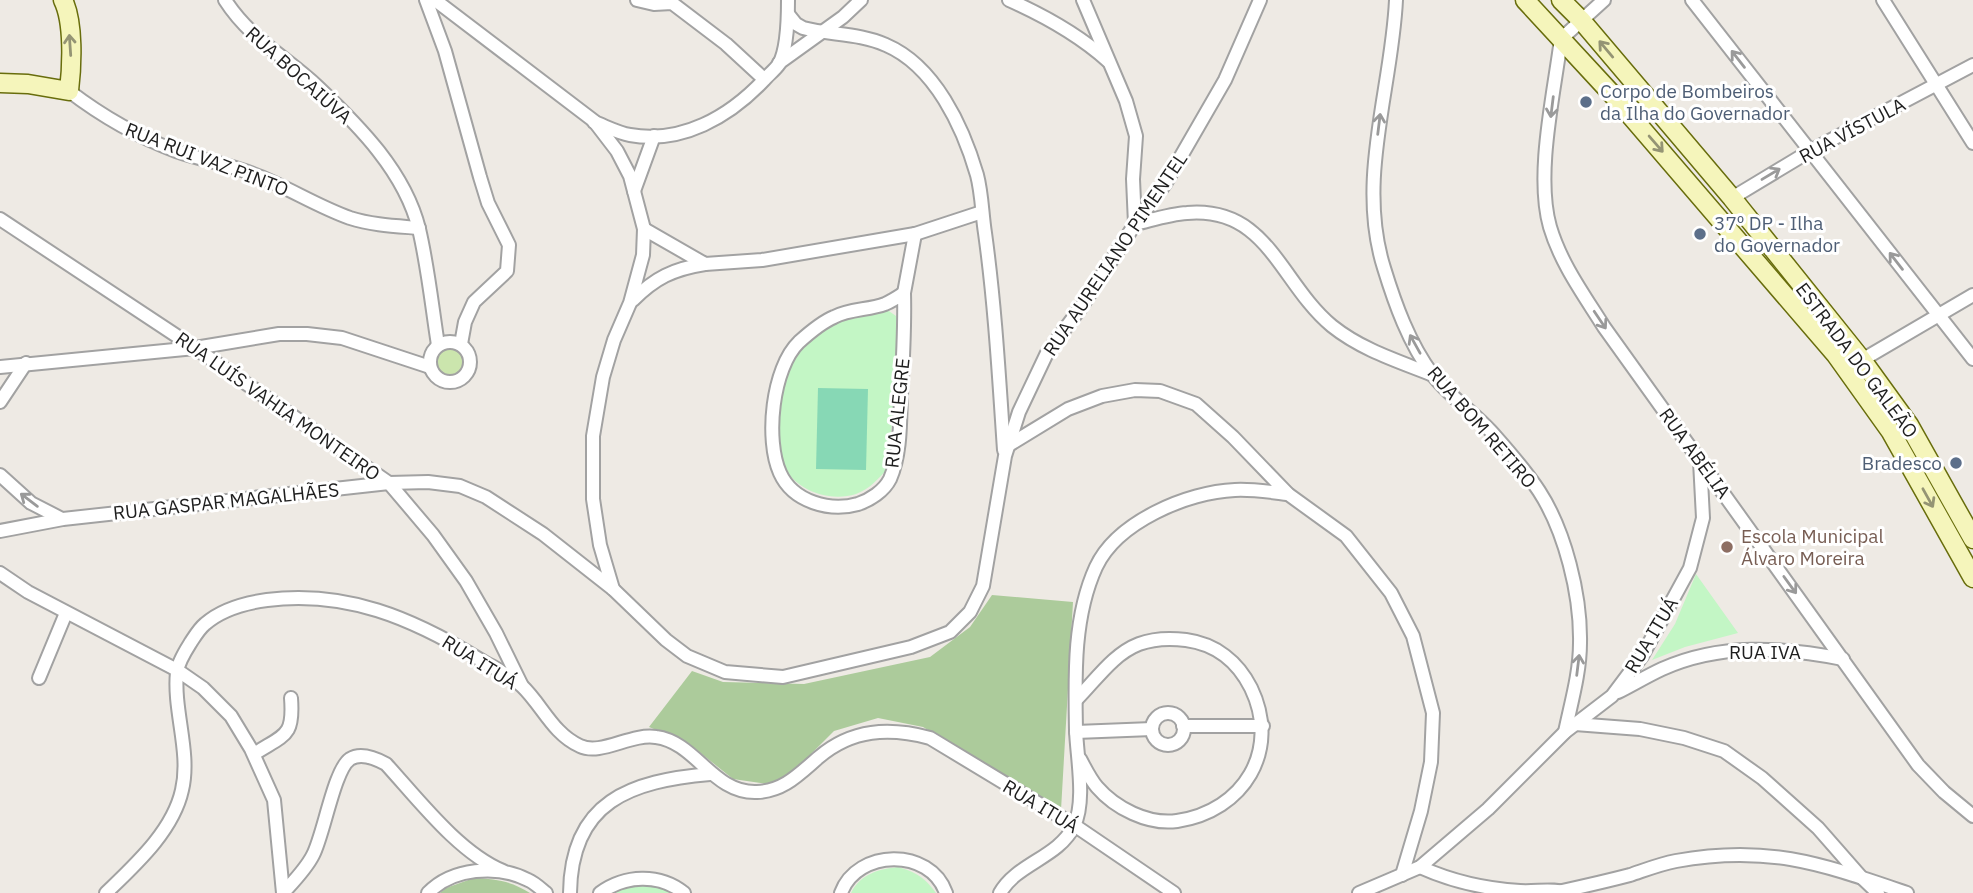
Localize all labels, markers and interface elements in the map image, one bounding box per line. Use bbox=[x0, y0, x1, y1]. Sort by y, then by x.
street label: RUA BOCAIÚVA bbox=[241, 21, 357, 129]
one-way arrow bbox=[63, 34, 76, 57]
one-way arrow bbox=[1598, 40, 1614, 58]
one-way arrow bbox=[1731, 50, 1746, 69]
place label: Corpo de Bombeiros da Ilha do Governador bbox=[1600, 79, 1790, 125]
street label: RUA VÍSTULA bbox=[1795, 92, 1909, 168]
marker: Corpo de Bombeiros da Ilha do Governador bbox=[1578, 94, 1594, 110]
one-way arrow bbox=[1546, 95, 1559, 118]
one-way arrow bbox=[1373, 113, 1386, 136]
street label: RUA RUI VAZ PINTO bbox=[122, 117, 292, 201]
one-way arrow bbox=[1648, 135, 1664, 153]
street label: RUA AURELIANO PIMENTEL bbox=[1038, 148, 1192, 360]
one-way arrow bbox=[1760, 167, 1780, 181]
place label: 37º DP - Ilha do Governador bbox=[1714, 211, 1840, 257]
marker: 37º DP - Ilha do Governador bbox=[1692, 226, 1708, 242]
one-way arrow bbox=[1888, 252, 1903, 270]
street label: ESTRADA DO GALEÃO bbox=[1791, 278, 1923, 442]
one-way arrow bbox=[1593, 310, 1607, 329]
street label: RUA LUÍS VAHIA MONTEIRO bbox=[171, 326, 385, 486]
one-way arrow bbox=[1408, 334, 1421, 355]
street label: RUA ALEGRE bbox=[879, 357, 915, 469]
street label: RUA BOM RETIRO bbox=[1422, 361, 1542, 493]
street label: RUA ABÉLIA bbox=[1654, 403, 1736, 503]
place label: Bradesco bbox=[1862, 451, 1942, 475]
marker: Bradesco bbox=[1948, 455, 1964, 471]
street label: RUA GASPAR MAGALHÃES bbox=[112, 477, 340, 525]
one-way arrow bbox=[1922, 487, 1935, 508]
one-way arrow bbox=[20, 493, 39, 508]
place label: Escola Municipal Álvaro Moreira bbox=[1741, 524, 1884, 570]
marker: Escola Municipal Álvaro Moreira bbox=[1719, 539, 1735, 555]
one-way arrow bbox=[1783, 575, 1797, 594]
street label: RUA ITUÁ bbox=[1619, 593, 1683, 677]
street label: RUA ITUÁ bbox=[438, 629, 522, 695]
street label: RUA IVA bbox=[1729, 640, 1801, 664]
one-way arrow bbox=[1571, 654, 1584, 677]
street label: RUA ITUÁ bbox=[999, 774, 1083, 838]

